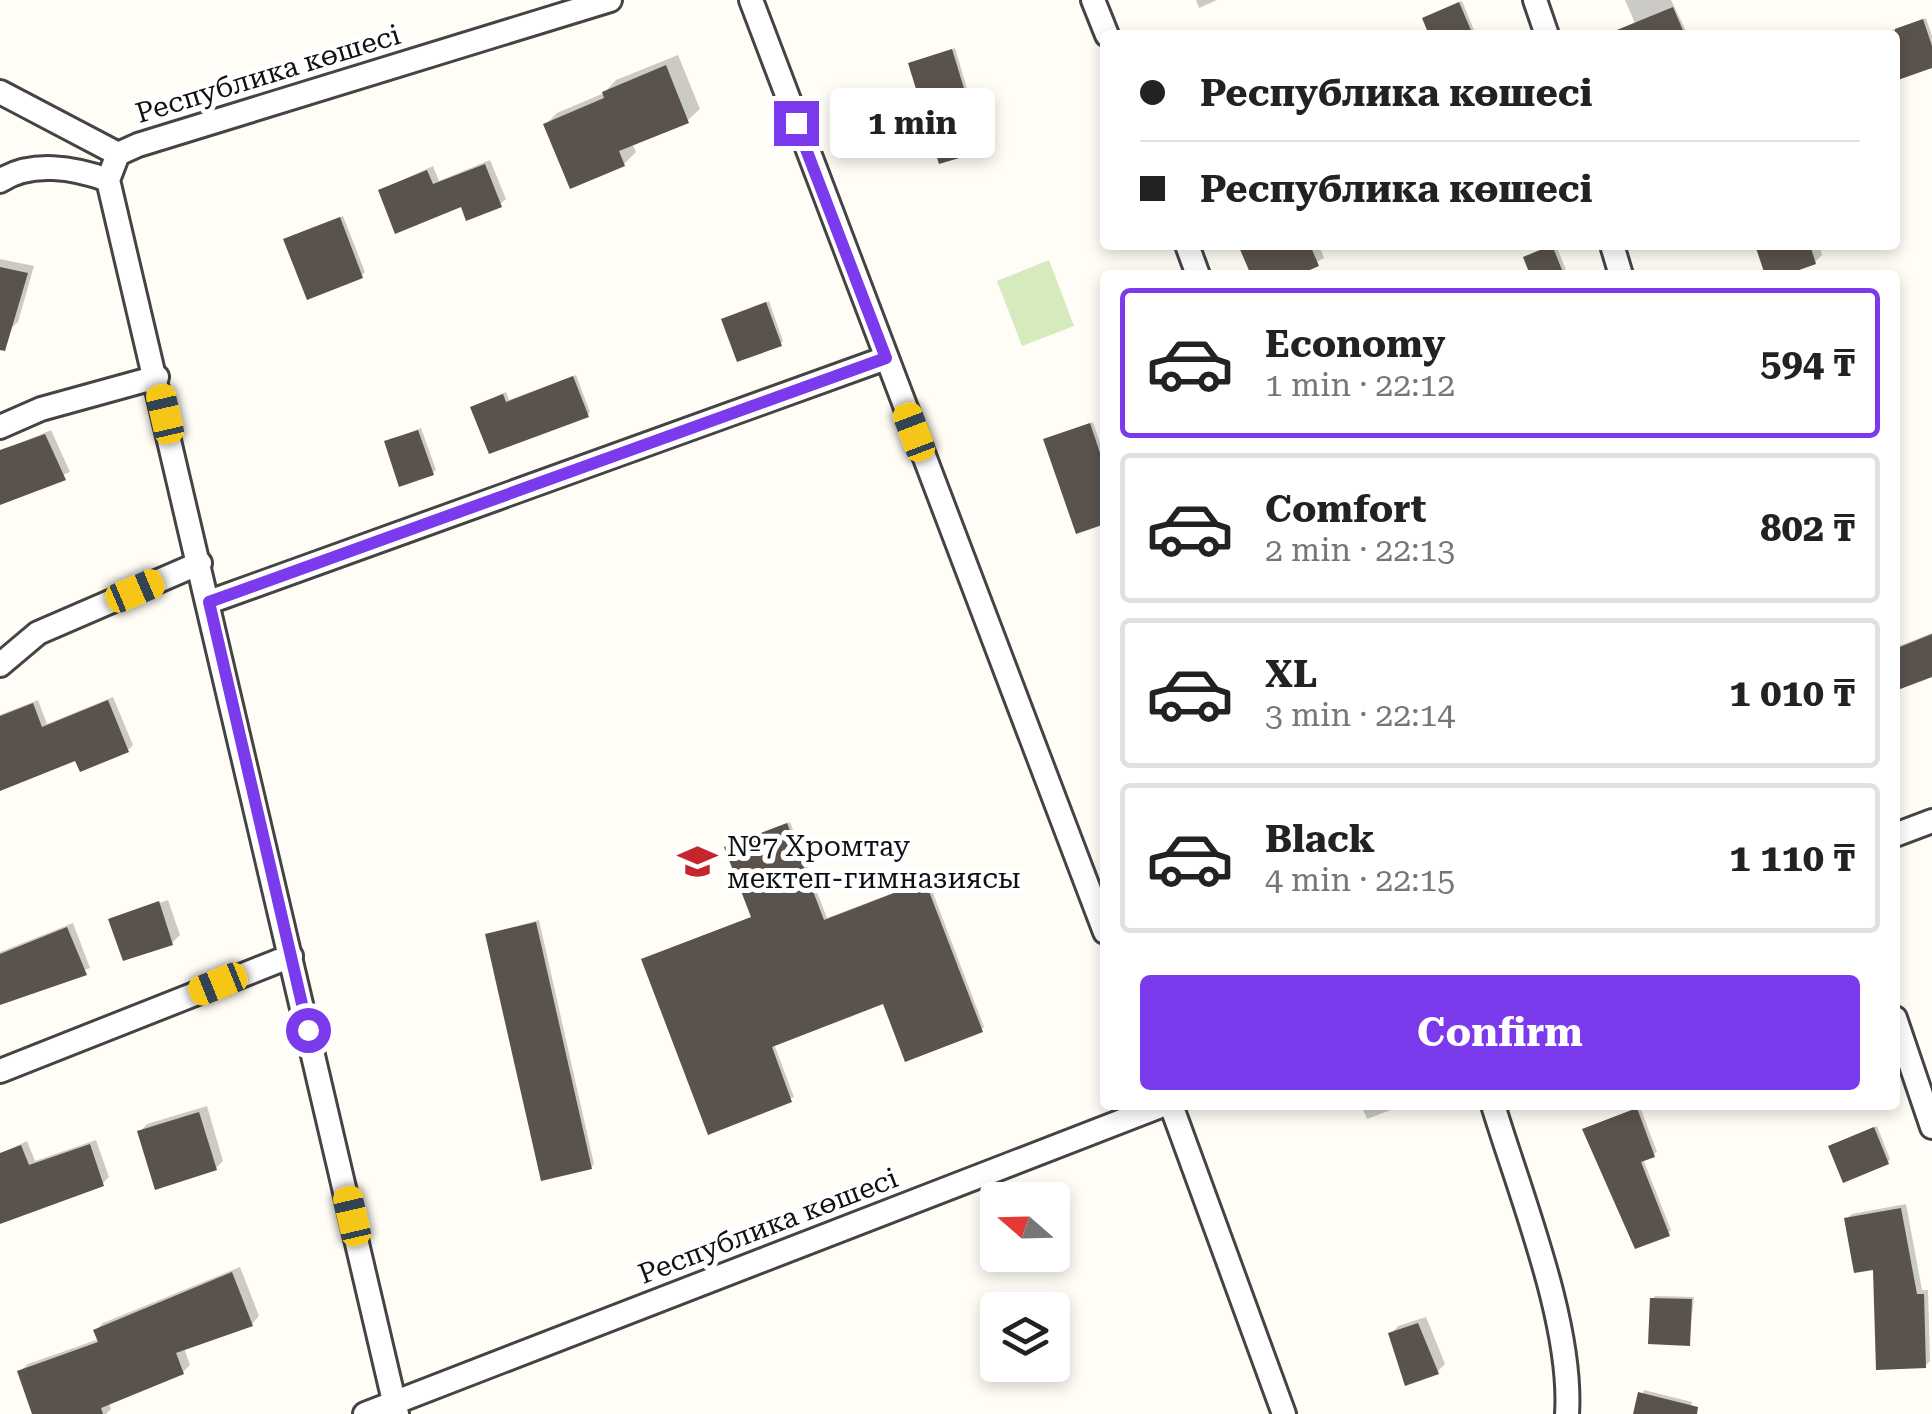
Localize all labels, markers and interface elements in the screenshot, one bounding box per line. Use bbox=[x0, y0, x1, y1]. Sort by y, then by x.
street label: Республика көшесі bbox=[132, 18, 404, 130]
text: Республика көшесі bbox=[1200, 71, 1592, 115]
callout: 1 min bbox=[831, 88, 996, 158]
route end bbox=[774, 101, 819, 146]
text: 1 min bbox=[868, 104, 957, 142]
text: Республика көшесі bbox=[1200, 167, 1592, 211]
icon: car bbox=[1145, 318, 1235, 408]
text: Economy bbox=[1265, 322, 1445, 366]
text: 594 ₸ bbox=[1760, 341, 1855, 385]
text: 1 min · 22:12 bbox=[1265, 366, 1455, 404]
car bbox=[144, 381, 186, 447]
car bbox=[889, 399, 939, 465]
icon: car bbox=[1145, 483, 1235, 573]
text: Comfort bbox=[1265, 487, 1426, 531]
text: 802 ₸ bbox=[1760, 506, 1855, 550]
text: 2 min · 22:13 bbox=[1265, 531, 1455, 569]
car bbox=[102, 565, 168, 617]
icon: car bbox=[1145, 648, 1235, 738]
text: XL bbox=[1265, 652, 1317, 696]
text: 1 010 ₸ bbox=[1729, 671, 1855, 715]
text: 3 min · 22:14 bbox=[1265, 696, 1455, 734]
icon: car bbox=[1145, 813, 1235, 903]
text: Black bbox=[1265, 817, 1375, 861]
place label: №7 Хромтау мектеп-гимназиясы bbox=[727, 830, 1021, 895]
text: 1 110 ₸ bbox=[1729, 836, 1855, 880]
school or university icon: №7 Хромтау мектеп-гимназиясы bbox=[676, 841, 718, 883]
text: 4 min · 22:15 bbox=[1265, 861, 1455, 899]
car bbox=[185, 959, 251, 1009]
button: Confirm bbox=[1140, 975, 1860, 1090]
route start bbox=[286, 1008, 331, 1053]
street label: Республика көшесі bbox=[634, 1161, 902, 1291]
north arrow bbox=[980, 1182, 1070, 1272]
map controls bbox=[980, 1182, 1070, 1382]
car bbox=[331, 1183, 373, 1249]
button: layers bbox=[980, 1292, 1070, 1382]

